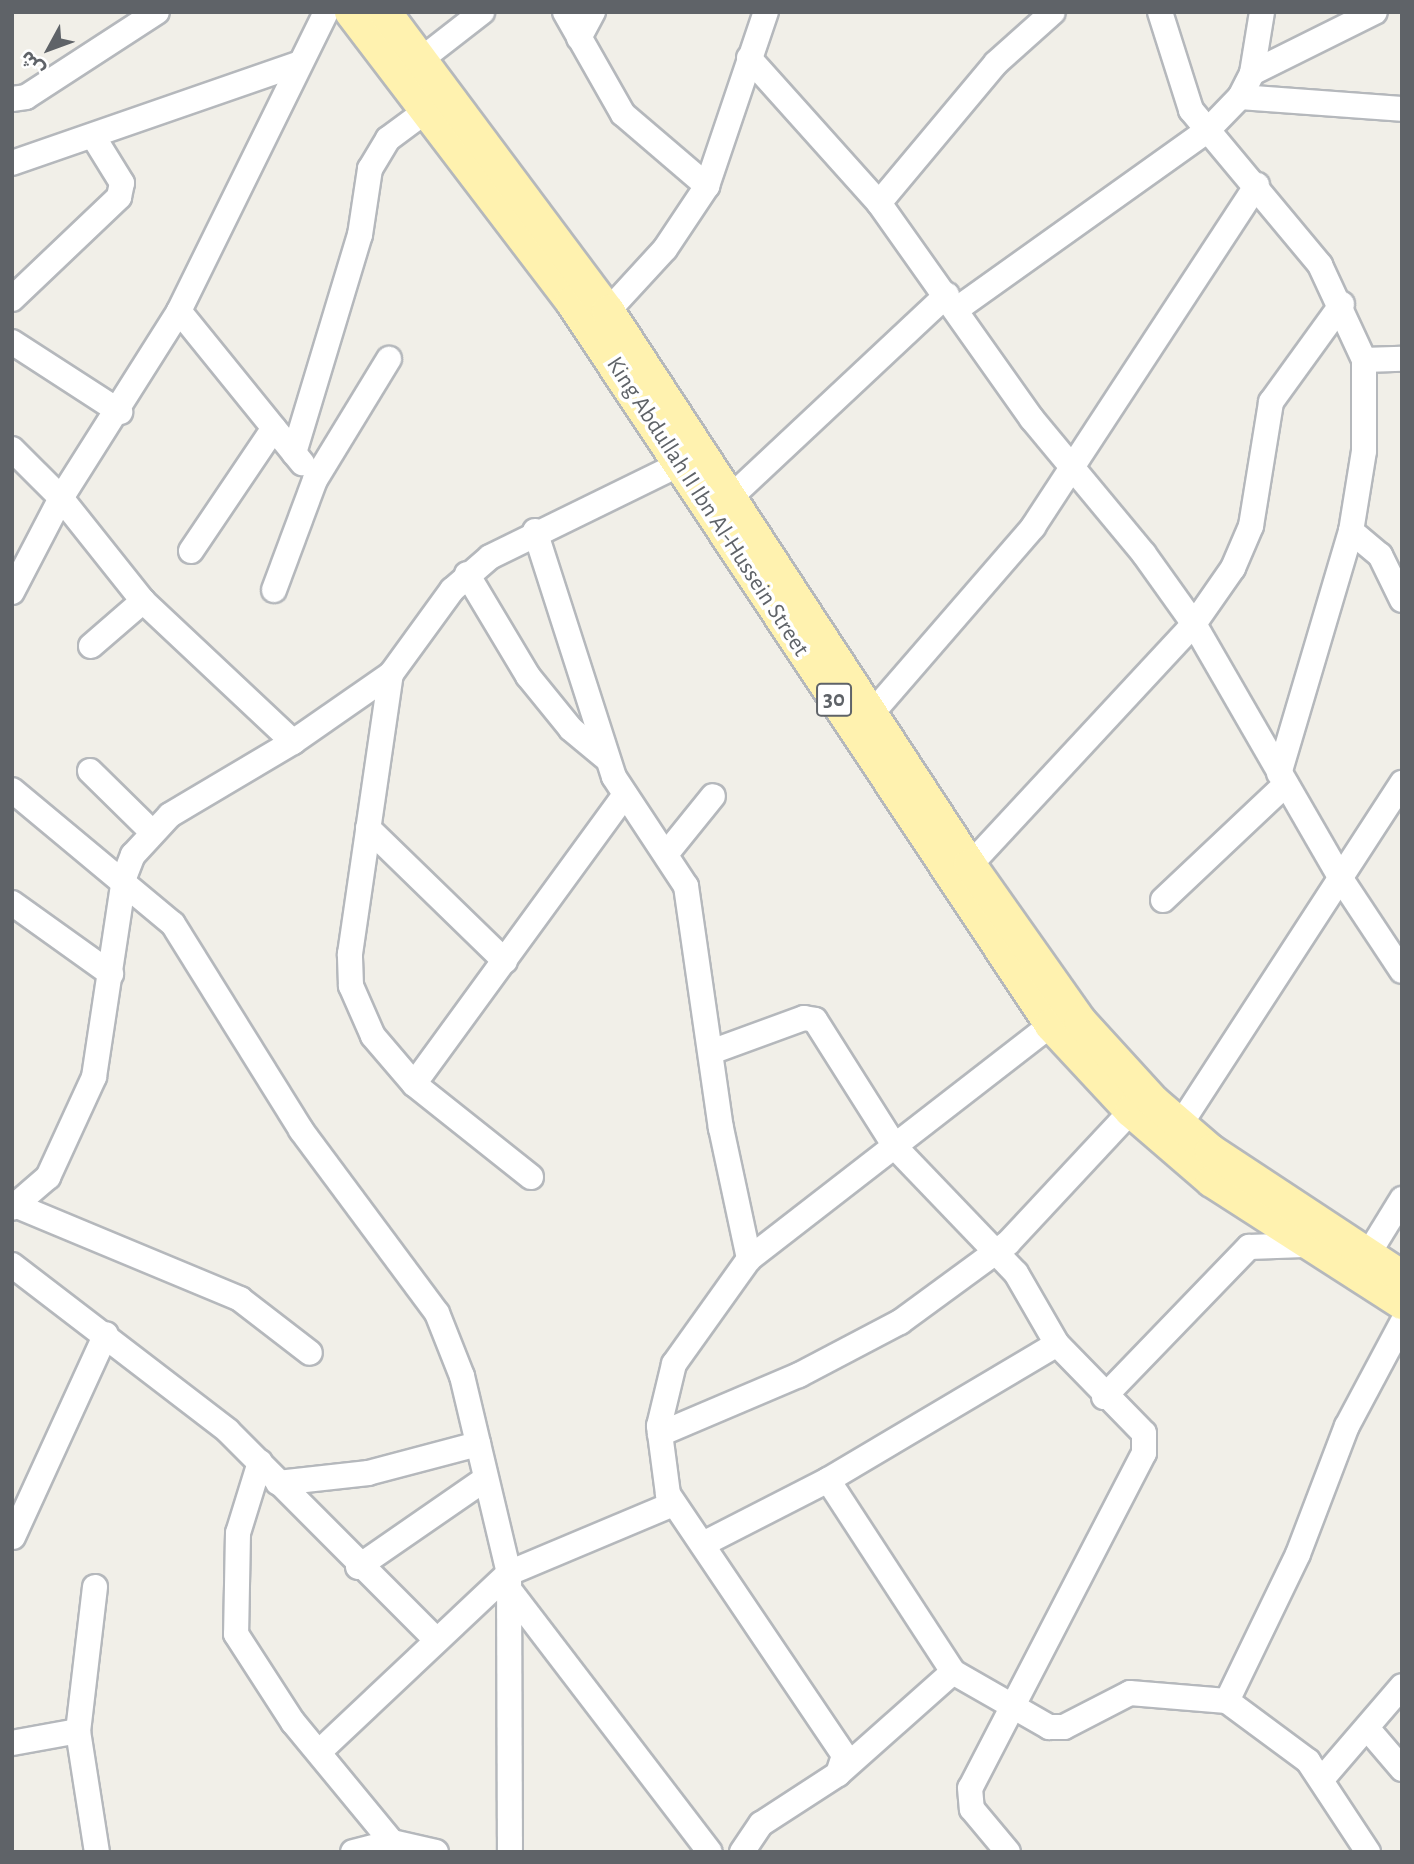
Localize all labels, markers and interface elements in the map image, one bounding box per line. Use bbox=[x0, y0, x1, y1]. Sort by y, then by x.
north arrow bbox=[14, 14, 84, 84]
text: ش bbox=[17, 47, 48, 79]
street label: King Abdullah II Ibn Al-Hussein Street bbox=[599, 352, 815, 662]
road number: 30 bbox=[815, 680, 853, 720]

